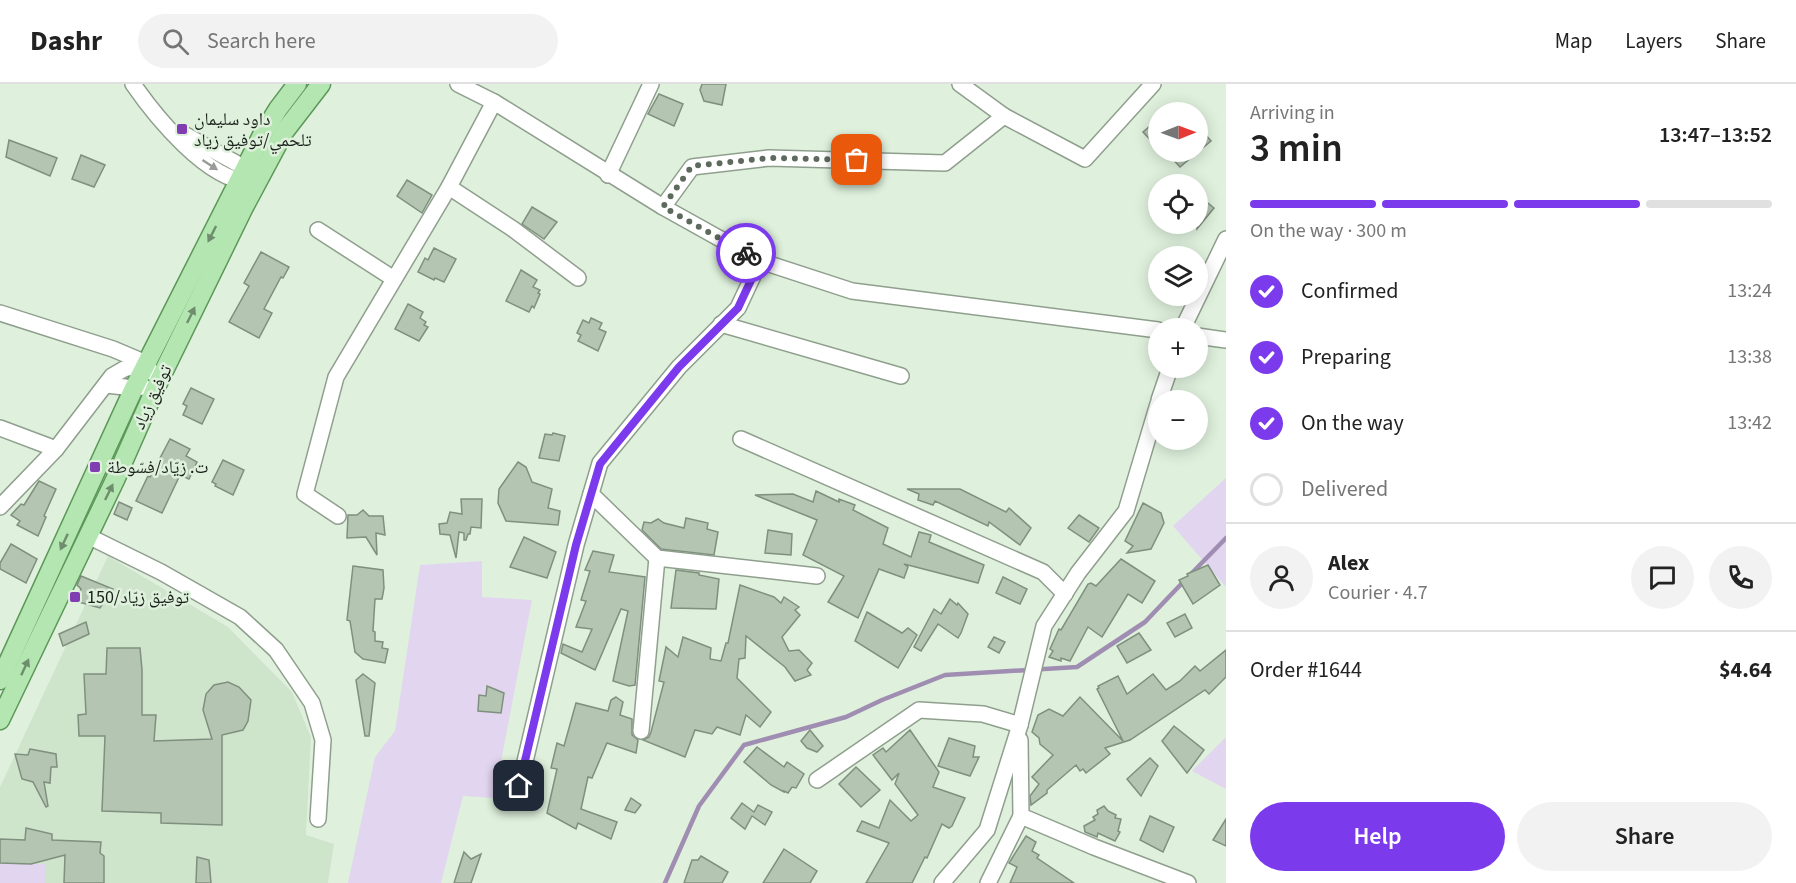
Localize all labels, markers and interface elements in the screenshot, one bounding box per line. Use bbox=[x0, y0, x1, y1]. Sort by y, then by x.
search box bbox=[138, 14, 558, 68]
text: Dashr bbox=[30, 21, 102, 61]
icon: search bbox=[159, 25, 192, 58]
text: Search here bbox=[207, 25, 316, 57]
text: Map bbox=[1555, 26, 1592, 56]
text: Layers bbox=[1625, 26, 1682, 56]
text: Share bbox=[1715, 26, 1766, 56]
text: Arriving in bbox=[1250, 99, 1335, 127]
north arrow bbox=[1148, 102, 1208, 162]
map controls bbox=[1148, 102, 1208, 450]
place label: داود سليمان تلحمي/توفيق زياد bbox=[194, 107, 312, 155]
text: 13:47–13:52 bbox=[1659, 119, 1772, 151]
text: 3 min bbox=[1250, 121, 1343, 177]
marker: داود سليمان تلحمي/توفيق زياد bbox=[175, 122, 189, 136]
pin bbox=[831, 134, 882, 185]
icon: bag bbox=[840, 143, 873, 176]
one-way arrow bbox=[201, 159, 217, 171]
button: locate bbox=[1148, 174, 1208, 234]
text: On the way · 300 m bbox=[1250, 217, 1407, 245]
courier bbox=[716, 223, 776, 283]
one-way arrow bbox=[207, 225, 216, 242]
icon: bike bbox=[730, 237, 763, 270]
button: layers bbox=[1148, 246, 1208, 306]
icon: check bbox=[1250, 275, 1283, 308]
text: Confirmed bbox=[1301, 275, 1398, 307]
text: 13:24 bbox=[1727, 277, 1772, 305]
one-way arrow bbox=[187, 306, 196, 323]
button: + bbox=[1148, 318, 1208, 378]
icon: check bbox=[1250, 341, 1283, 374]
text: Preparing bbox=[1301, 341, 1391, 373]
text: 13:38 bbox=[1727, 343, 1772, 371]
street label: توفيق زياد bbox=[127, 361, 178, 434]
button: − bbox=[1148, 390, 1208, 450]
icon: check bbox=[1250, 407, 1283, 440]
text: On the way bbox=[1301, 407, 1404, 439]
text: 13:42 bbox=[1727, 409, 1772, 437]
place label: ت. زيّاد/فسّوطة bbox=[107, 455, 208, 480]
marker: ت. زيّاد/فسّوطة bbox=[88, 460, 102, 474]
text: Delivered bbox=[1301, 473, 1388, 505]
one-way arrow bbox=[105, 483, 114, 500]
one-way arrow bbox=[59, 534, 68, 551]
button: person bbox=[1250, 546, 1313, 609]
button: chat bbox=[1631, 546, 1694, 609]
button: phone bbox=[1709, 546, 1772, 609]
text: Alex bbox=[1328, 547, 1369, 579]
text: Courier · 4.7 bbox=[1328, 579, 1428, 607]
place label: توفيق زيّاد/150 bbox=[87, 585, 189, 610]
marker: توفيق زيّاد/150 bbox=[68, 590, 82, 604]
text: Order #1644 bbox=[1250, 654, 1362, 686]
text: $4.64 bbox=[1719, 654, 1772, 686]
one-way arrow bbox=[20, 659, 29, 676]
pin bbox=[493, 760, 544, 811]
icon: home bbox=[502, 769, 535, 802]
button: Help bbox=[1250, 802, 1505, 871]
button: Share bbox=[1517, 802, 1772, 871]

